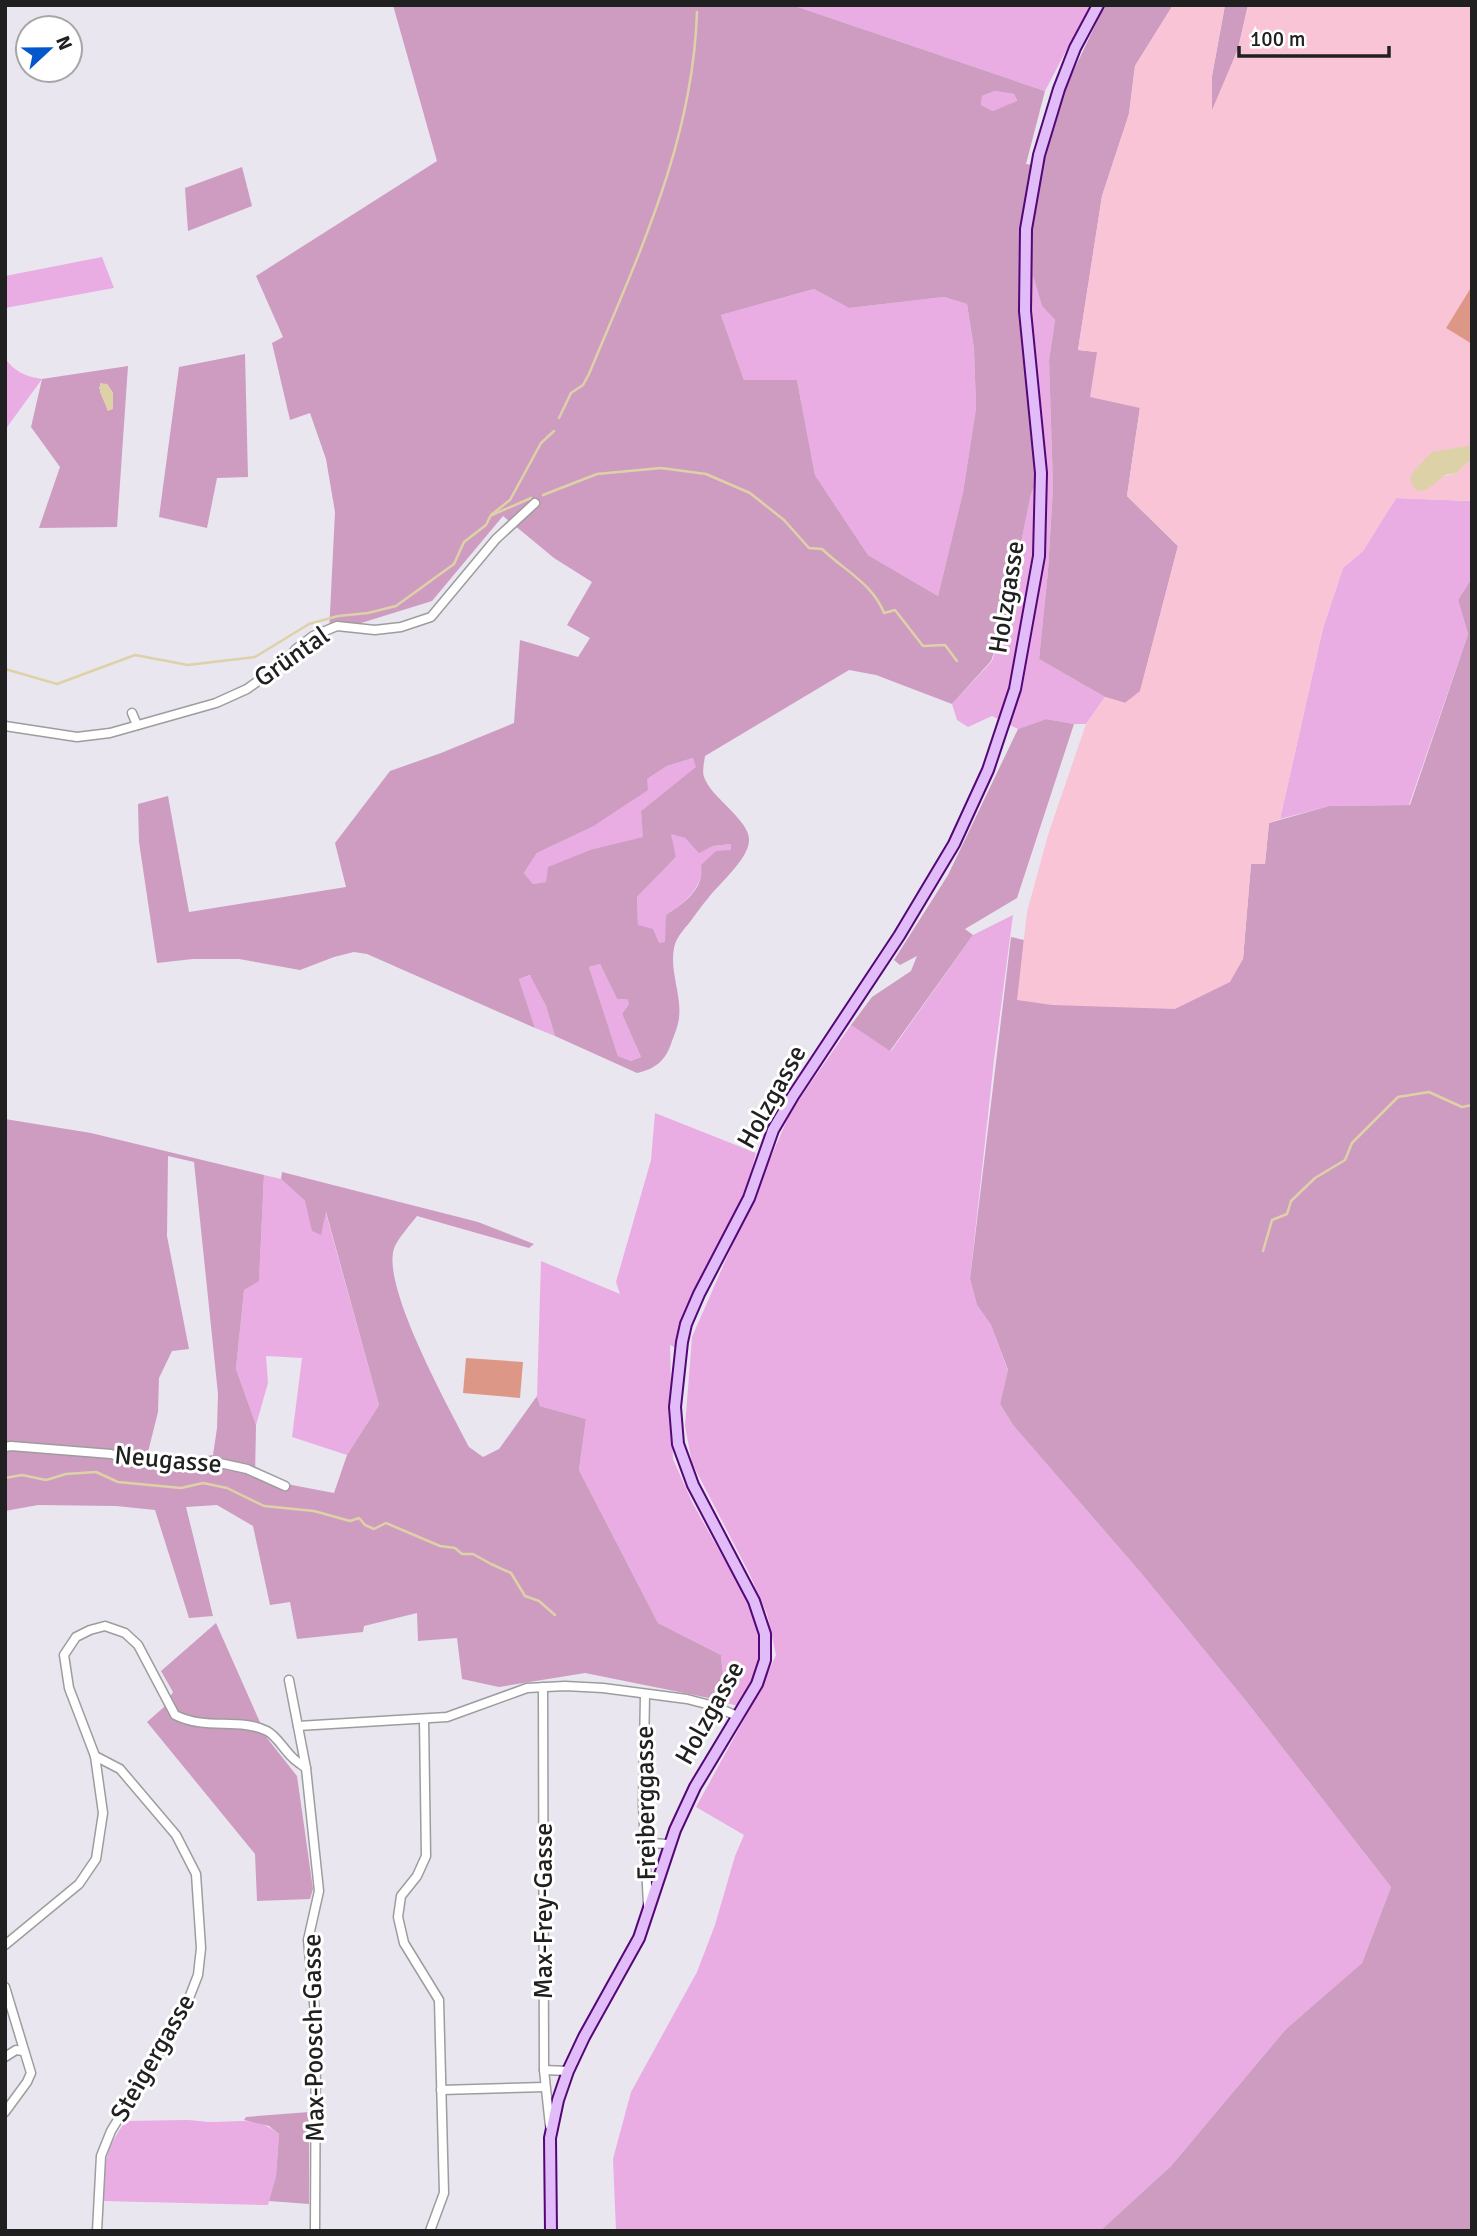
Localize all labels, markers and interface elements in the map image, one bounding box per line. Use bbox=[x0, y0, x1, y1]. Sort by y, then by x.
north arrow bbox=[14, 14, 84, 84]
scale bar bbox=[1239, 14, 1390, 58]
text: 100 m bbox=[1250, 26, 1305, 52]
text: N bbox=[50, 32, 77, 54]
street label: Holzgasse bbox=[982, 539, 1032, 655]
street label: Grüntal bbox=[248, 620, 336, 694]
street label: Holzgasse bbox=[731, 1040, 813, 1154]
street label: Neugasse bbox=[113, 1439, 223, 1481]
street label: Holzgasse bbox=[669, 1656, 751, 1770]
street label: Freiberggasse bbox=[629, 1725, 663, 1881]
street label: Max-Frey-Gasse bbox=[528, 1823, 560, 1999]
street label: Max-Poosch-Gasse bbox=[296, 1933, 332, 2143]
street label: Steigergasse bbox=[104, 1988, 202, 2128]

